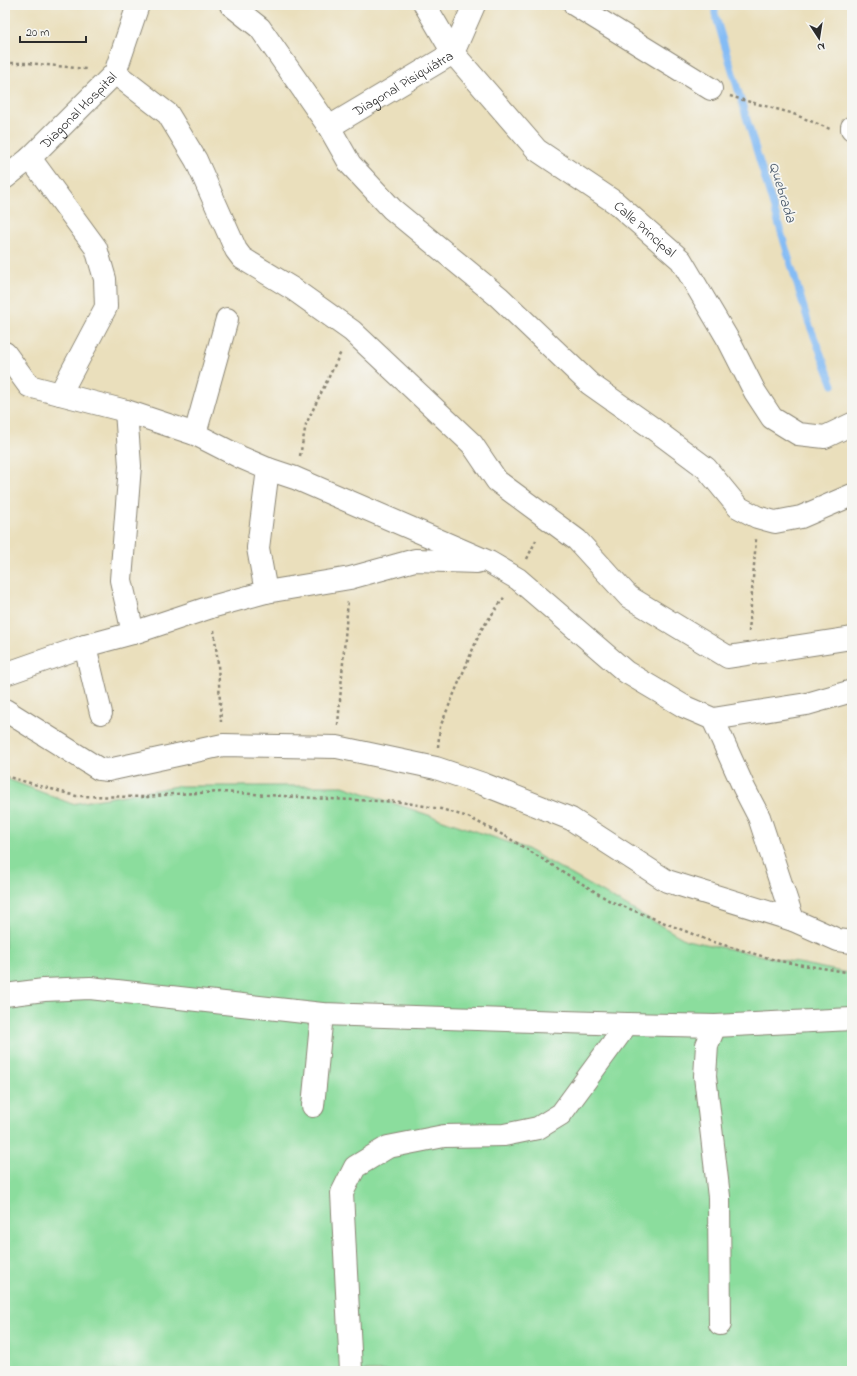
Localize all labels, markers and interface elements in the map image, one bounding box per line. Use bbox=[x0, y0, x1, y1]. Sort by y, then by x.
scale bar bbox=[20, 18, 86, 44]
north arrow bbox=[799, 18, 839, 58]
text: 20 m bbox=[26, 24, 49, 42]
text: N bbox=[816, 38, 826, 55]
street label: Diagonal Pisiquiátra bbox=[349, 46, 458, 123]
street label: Diagonal Hospital bbox=[35, 68, 122, 155]
water label: Quebrada bbox=[762, 159, 802, 226]
street label: Calle Principal bbox=[608, 197, 680, 263]

